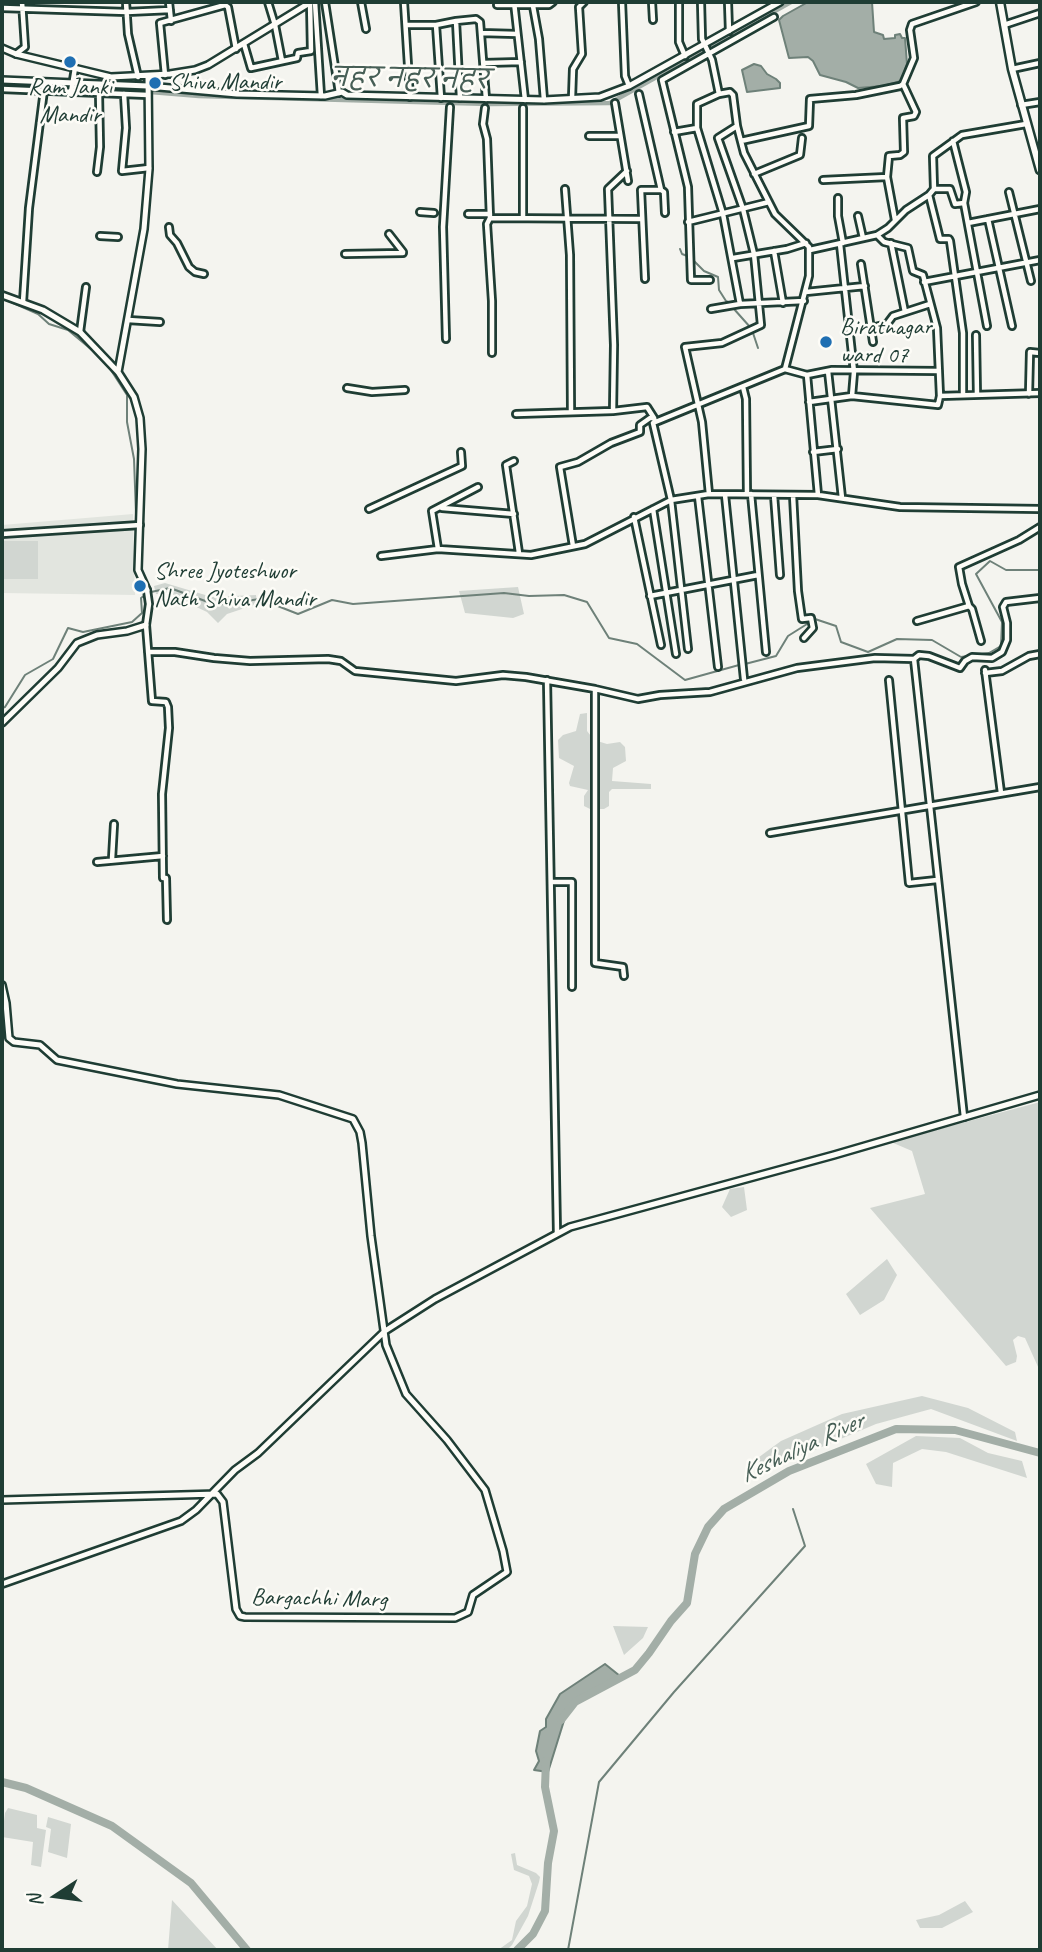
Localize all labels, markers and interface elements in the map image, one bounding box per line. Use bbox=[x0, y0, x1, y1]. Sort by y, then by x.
marker: Ram Janki Mandir bbox=[62, 54, 78, 70]
water label: नहर नहर नहर bbox=[331, 63, 489, 97]
place label: Shiva Mandir bbox=[169, 69, 281, 97]
place label: Ram Janki Mandir bbox=[28, 74, 112, 130]
marker: Shiva Mandir bbox=[147, 75, 163, 91]
place label: Biratnagar ward 07 bbox=[840, 314, 932, 370]
marker: Biratnagar ward 07 bbox=[818, 334, 834, 350]
place label: Shree Jyoteshwor Nath Shiva Mandir bbox=[154, 558, 316, 614]
marker: Shree Jyoteshwor Nath Shiva Mandir bbox=[132, 578, 148, 594]
water label: Keshaliya River bbox=[735, 1406, 869, 1490]
street label: Bargachhi Marg bbox=[251, 1583, 387, 1615]
north arrow bbox=[21, 1861, 91, 1931]
text: N bbox=[23, 1892, 49, 1909]

